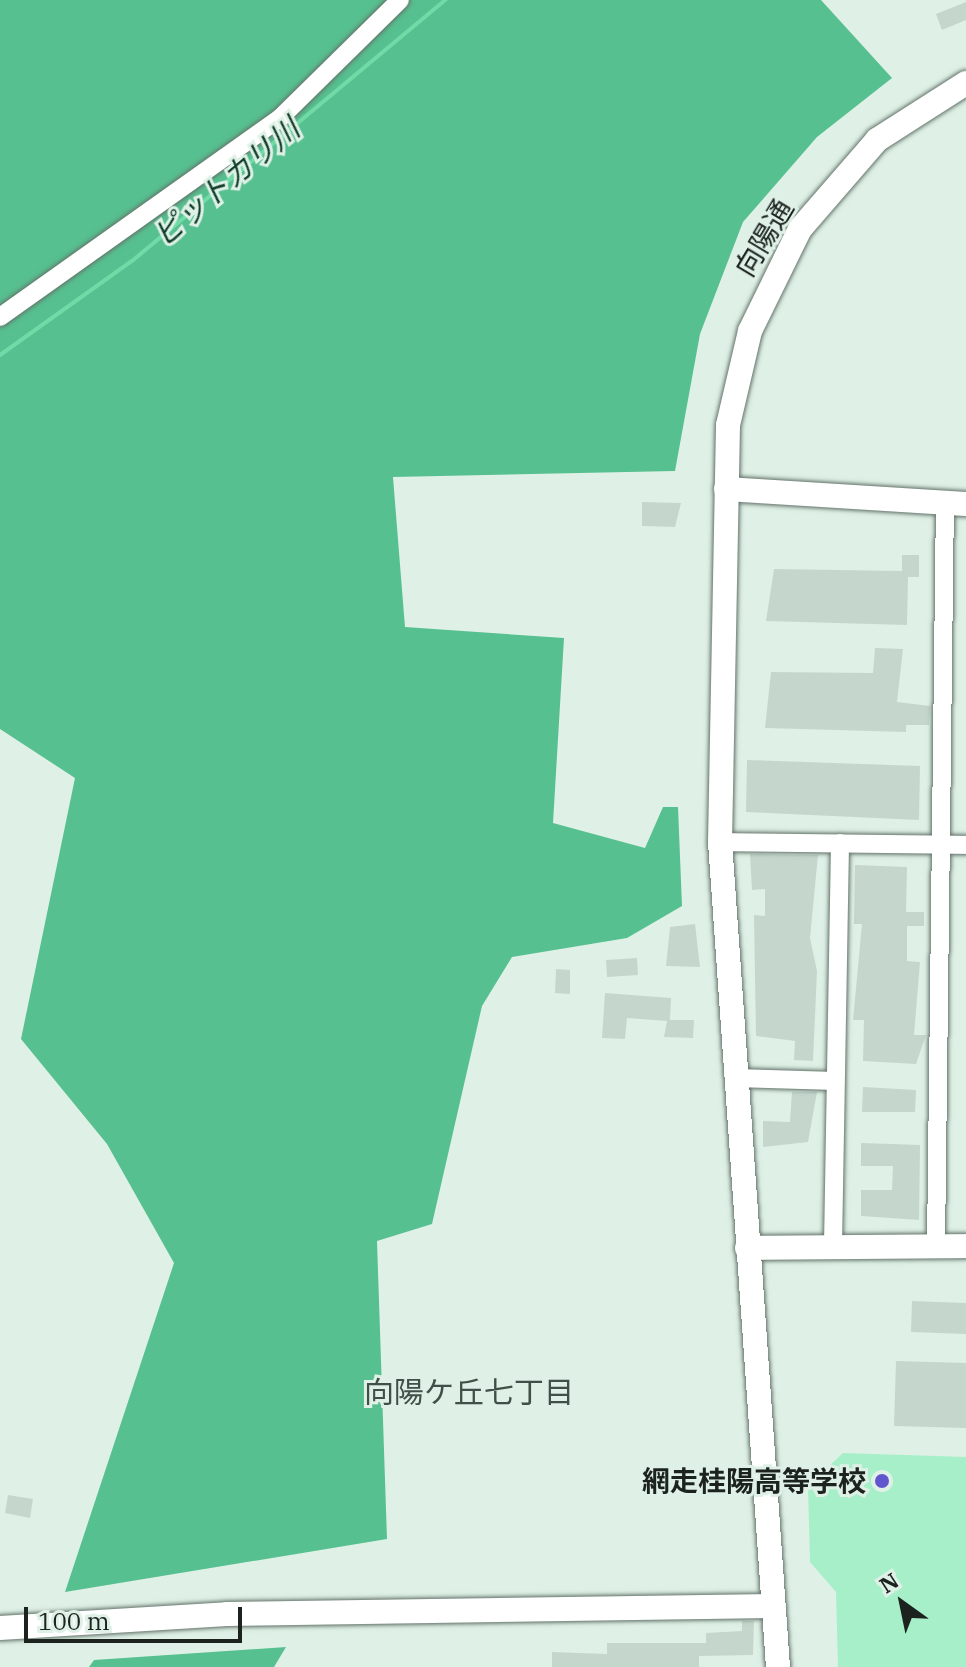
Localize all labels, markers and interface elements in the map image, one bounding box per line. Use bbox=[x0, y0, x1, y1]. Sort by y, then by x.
water label: ピットカリ川 bbox=[145, 110, 307, 254]
street label: 向陽通 bbox=[728, 193, 800, 283]
district label: 向陽ケ丘七丁目 bbox=[364, 1374, 574, 1410]
place label: 網走桂陽高等学校 bbox=[642, 1464, 866, 1498]
marker: 網走桂陽高等学校 bbox=[873, 1472, 891, 1490]
north arrow bbox=[862, 1563, 942, 1643]
text: N bbox=[873, 1566, 904, 1599]
scale bar bbox=[28, 1591, 246, 1641]
text: 100 m bbox=[38, 1605, 110, 1637]

